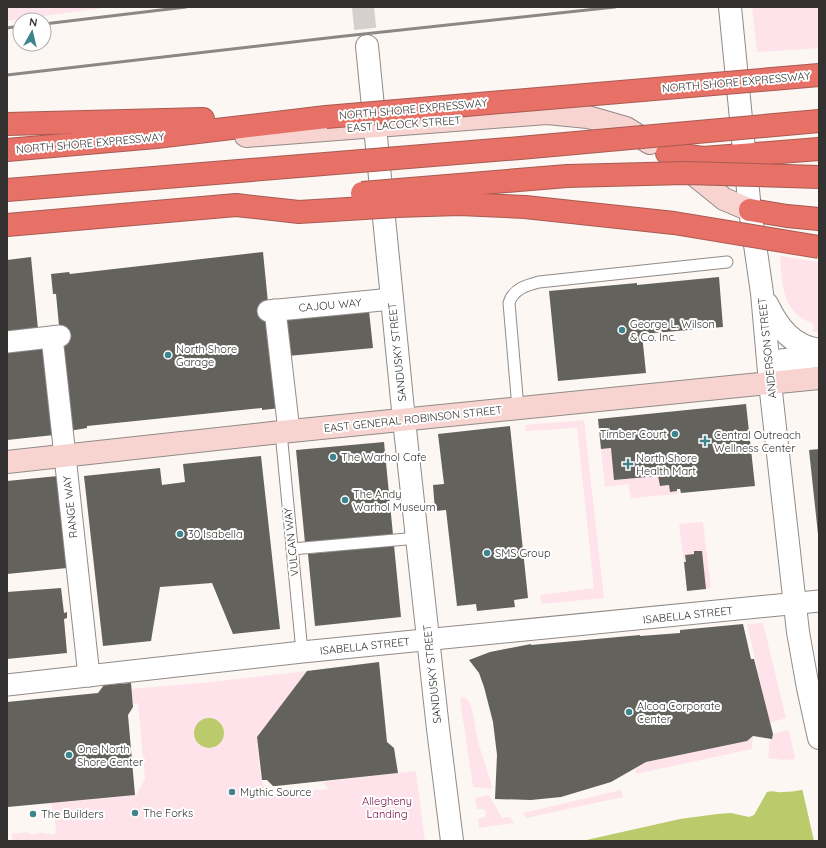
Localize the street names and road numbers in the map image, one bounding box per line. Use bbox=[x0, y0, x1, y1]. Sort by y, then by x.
street label: NORTH SHORE EXPRESSWAY bbox=[661, 69, 811, 95]
street label: NORTH SHORE EXPRESSWAY bbox=[338, 96, 488, 122]
street label: EAST LACOCK STREET bbox=[346, 113, 462, 135]
street label: NORTH SHORE EXPRESSWAY bbox=[15, 130, 165, 156]
street label: CAJOU WAY bbox=[298, 295, 362, 315]
street label: ANDERSON STREET bbox=[755, 296, 779, 399]
street label: SANDUSKY STREET bbox=[385, 302, 409, 402]
street label: EAST GENERAL ROBINSON STREET bbox=[323, 403, 503, 435]
street label: RANGE WAY bbox=[60, 475, 80, 539]
street label: VULCAN WAY bbox=[280, 507, 302, 577]
street label: ISABELLA STREET bbox=[642, 603, 734, 627]
street label: SANDUSKY STREET bbox=[420, 624, 444, 724]
street label: ISABELLA STREET bbox=[319, 634, 411, 658]

